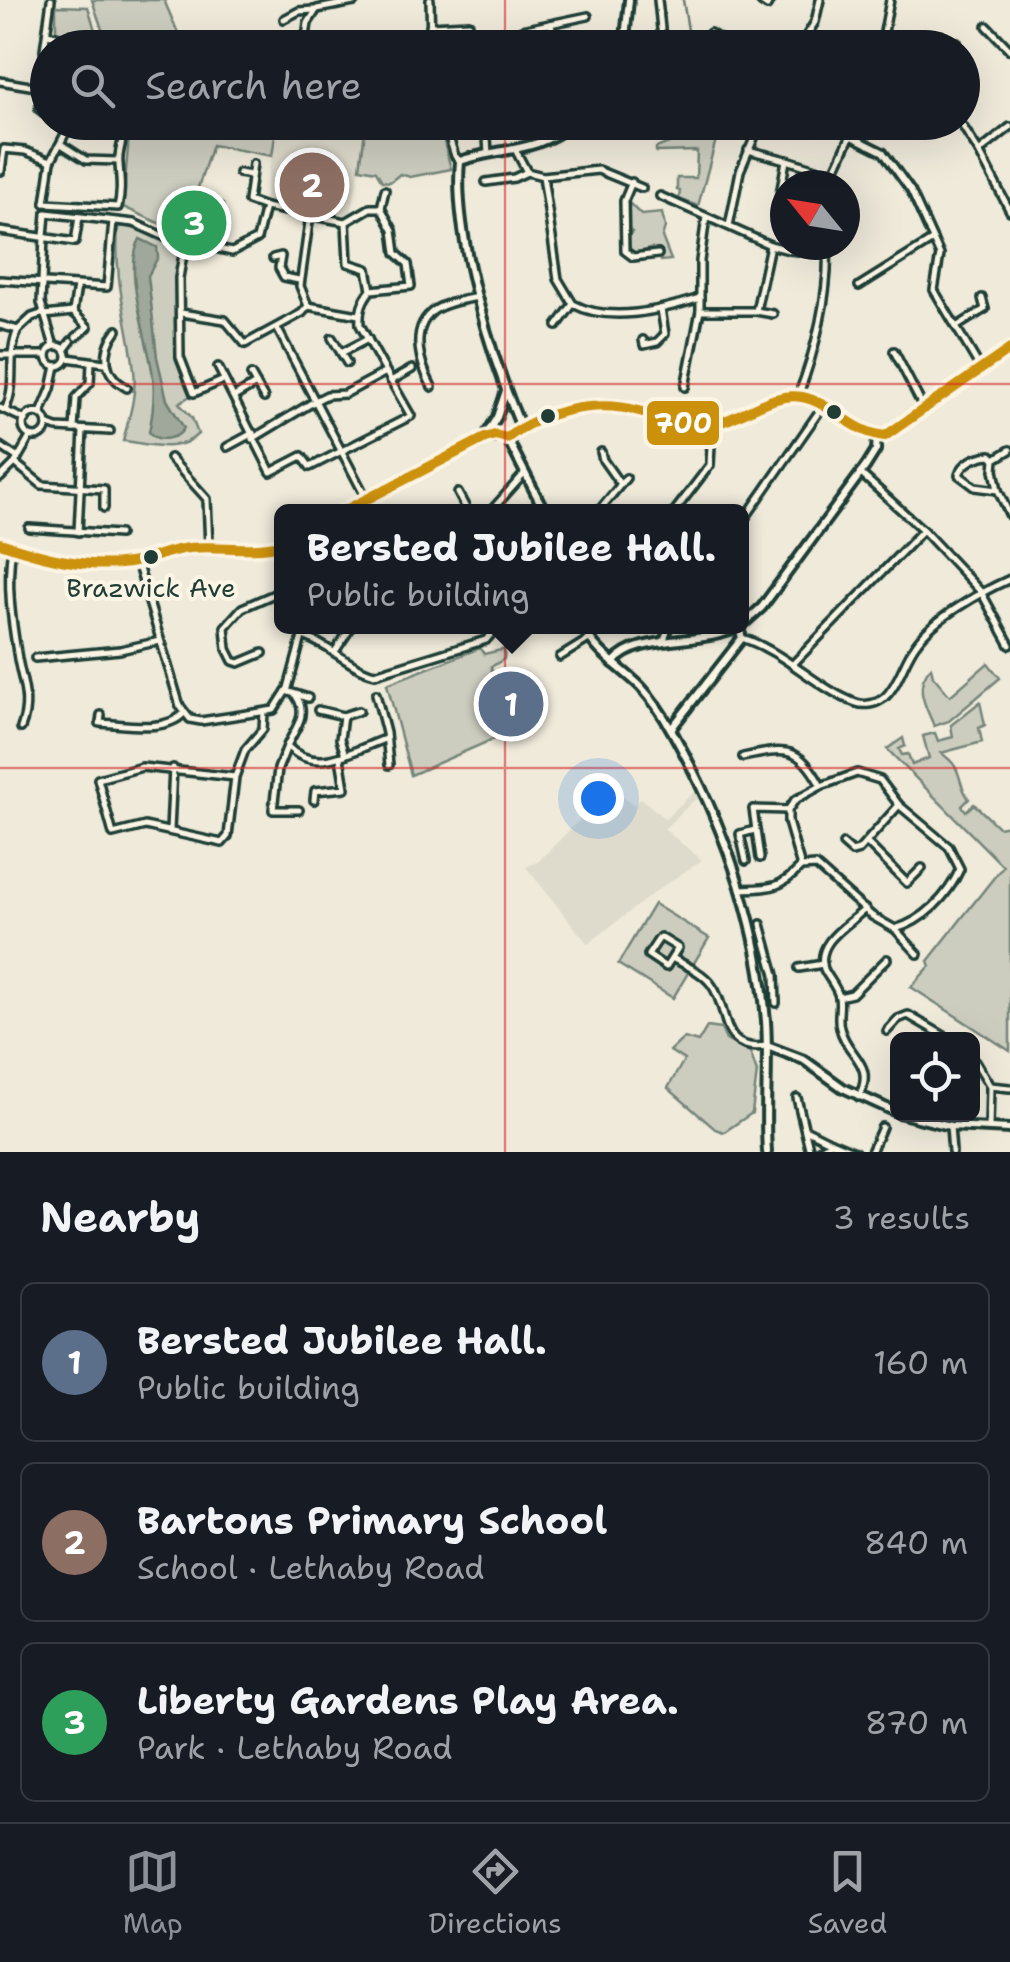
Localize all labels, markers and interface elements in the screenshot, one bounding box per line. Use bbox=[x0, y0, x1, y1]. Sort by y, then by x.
search box bbox=[30, 30, 980, 140]
icon: search bbox=[65, 58, 120, 113]
text: Search here bbox=[145, 60, 362, 111]
pin: 2 bbox=[280, 148, 344, 222]
north arrow bbox=[770, 170, 860, 260]
pin: 3 bbox=[162, 186, 226, 260]
line badge: 700 bbox=[645, 399, 721, 447]
unlabelled marker bbox=[824, 402, 844, 422]
text: 700 bbox=[654, 404, 712, 442]
unlabelled marker bbox=[538, 406, 558, 426]
popup bbox=[274, 504, 749, 634]
text: Bersted Jubilee Hall. bbox=[307, 522, 716, 573]
marker: Brazwick Ave bbox=[141, 547, 161, 567]
place label: Brazwick Ave bbox=[66, 570, 236, 605]
text: Public building bbox=[307, 573, 530, 616]
pin: 1 bbox=[478, 666, 544, 742]
your location bbox=[573, 773, 624, 824]
map controls bbox=[890, 1032, 980, 1122]
button: locate bbox=[890, 1032, 980, 1122]
text: Nearby bbox=[40, 1189, 200, 1245]
text: 3 results bbox=[833, 1196, 970, 1239]
text: Bersted Jubilee Hall. bbox=[137, 1315, 547, 1366]
text: 1 bbox=[67, 1341, 82, 1384]
text: 160 m bbox=[873, 1341, 968, 1384]
text: Public building bbox=[137, 1366, 360, 1409]
text: Bartons Primary School bbox=[137, 1495, 607, 1546]
text: 2 bbox=[63, 1521, 86, 1564]
text: 840 m bbox=[864, 1521, 968, 1564]
text: School · Lethaby Road bbox=[137, 1546, 485, 1589]
text: Liberty Gardens Play Area. bbox=[137, 1675, 679, 1726]
text: 3 bbox=[63, 1701, 86, 1744]
text: 870 m bbox=[865, 1701, 968, 1744]
text: Park · Lethaby Road bbox=[137, 1726, 453, 1769]
tab: Map bbox=[123, 1844, 183, 1942]
tab: Directions bbox=[428, 1844, 562, 1942]
tab: Saved bbox=[808, 1844, 887, 1942]

